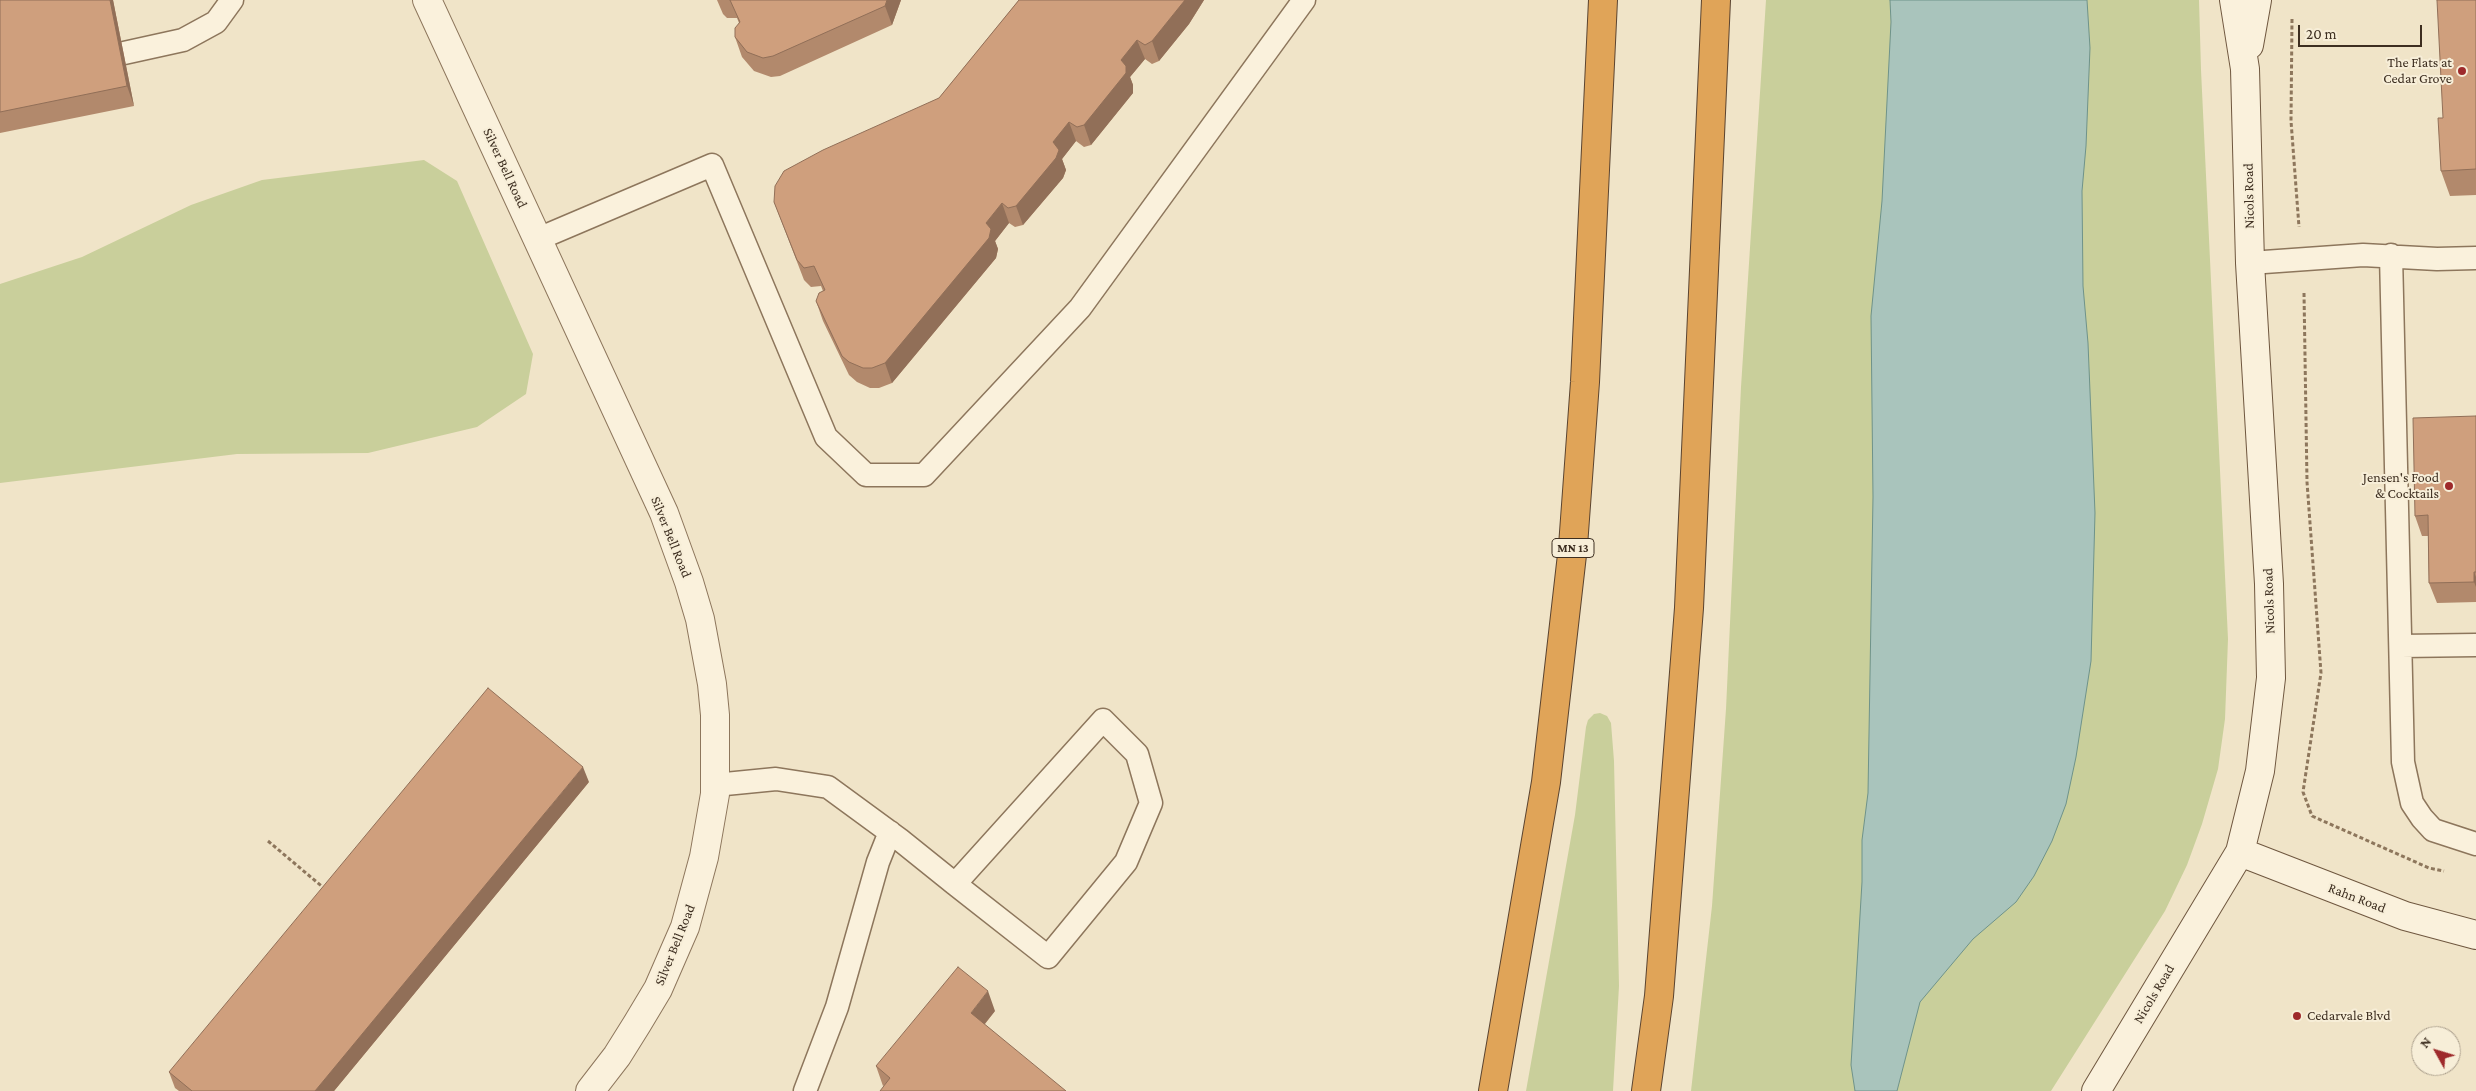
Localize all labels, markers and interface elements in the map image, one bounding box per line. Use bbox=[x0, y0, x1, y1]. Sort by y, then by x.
scale bar bbox=[2301, 15, 2425, 47]
text: 20 m bbox=[2306, 26, 2337, 42]
place label: The Flats at Cedar Grove bbox=[2383, 55, 2452, 88]
marker: The Flats at Cedar Grove bbox=[2456, 65, 2468, 77]
street label: Silver Bell Road bbox=[479, 125, 531, 211]
street label: Nicols Road bbox=[2240, 163, 2258, 229]
place label: Jensen's Food & Cocktails bbox=[2363, 470, 2439, 502]
marker: Jensen's Food & Cocktails bbox=[2443, 480, 2455, 492]
street label: Silver Bell Road bbox=[647, 494, 695, 580]
road number: MN 13 bbox=[1552, 538, 1594, 558]
street label: Nicols Road bbox=[2259, 568, 2279, 634]
street label: Rahn Road bbox=[2326, 879, 2388, 917]
street label: Silver Bell Road bbox=[651, 902, 699, 988]
street label: Nicols Road bbox=[2130, 961, 2178, 1027]
place label: Cedarvale Blvd bbox=[2307, 1008, 2391, 1024]
marker: Cedarvale Blvd bbox=[2291, 1010, 2303, 1022]
north arrow bbox=[2411, 1026, 2461, 1076]
text: N bbox=[2416, 1033, 2434, 1051]

